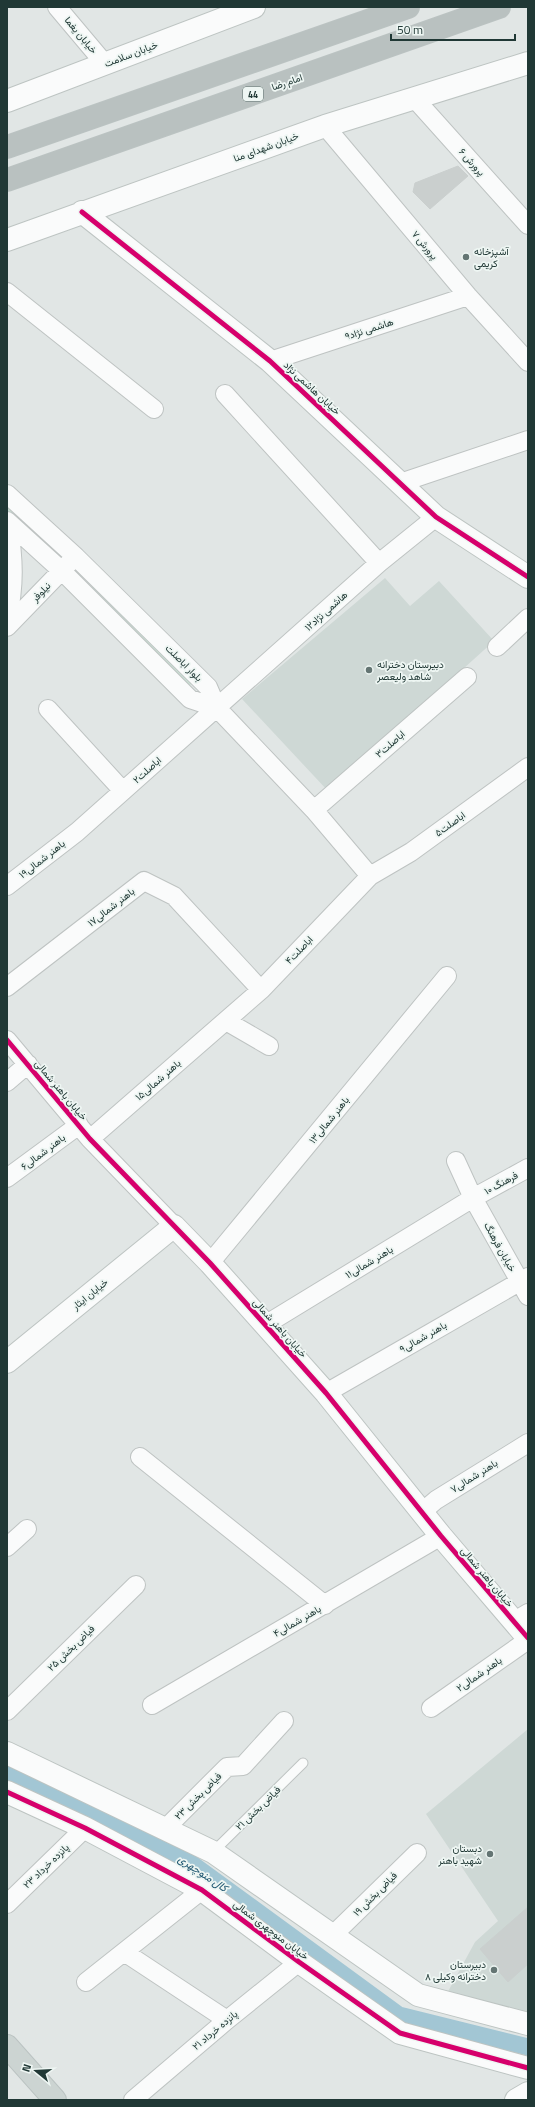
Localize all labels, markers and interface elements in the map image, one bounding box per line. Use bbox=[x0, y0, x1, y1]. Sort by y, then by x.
street label: خیابان یغما bbox=[61, 13, 101, 57]
scale bar bbox=[391, 16, 515, 42]
text: 50 m bbox=[397, 20, 423, 39]
street label: خیابان سلامت bbox=[102, 37, 160, 71]
street label: امام رضا bbox=[269, 70, 305, 94]
road number: 44 bbox=[243, 87, 263, 101]
street label: خیابان شهدای منا bbox=[231, 128, 301, 166]
street label: پرورش ۶ bbox=[455, 145, 489, 179]
street label: پرورش ۷ bbox=[408, 227, 442, 263]
place label: آشپزخانه کریمی bbox=[474, 244, 509, 271]
marker: آشپزخانه کریمی bbox=[461, 252, 471, 262]
street label: هاشمی نژاد۹ bbox=[343, 314, 395, 344]
street label: خیابان هاشمی نژاد bbox=[280, 358, 344, 419]
street label: نیلوفر bbox=[27, 579, 54, 606]
street label: هاشمی نژاد۱۲ bbox=[301, 587, 351, 634]
street label: بلوار اباصلت bbox=[162, 641, 206, 685]
place label: دبیرستان دخترانه شاهد ولیعصر bbox=[376, 657, 444, 684]
marker: دبیرستان دخترانه شاهد ولیعصر bbox=[364, 665, 374, 675]
street label: اباصلت۳ bbox=[372, 727, 408, 761]
street label: اباصلت۲ bbox=[129, 753, 165, 787]
street label: اباصلت۵ bbox=[432, 808, 468, 840]
street label: باهنر شمالی۱۹ bbox=[16, 836, 68, 882]
street label: باهنر شمالی۱۷ bbox=[84, 884, 138, 930]
street label: اباصلت۴ bbox=[282, 932, 316, 968]
street label: خیابان باهنر شمالی bbox=[31, 1056, 91, 1124]
street label: باهنر شمالی۱۵ bbox=[132, 1056, 184, 1104]
street label: باهنر شمالی۱۳ bbox=[305, 1093, 353, 1147]
street label: باهنر شمالی۶ bbox=[18, 1130, 68, 1174]
street label: فرهنگ ۱۰ bbox=[481, 1167, 521, 1198]
street label: خیابان فرهنگ bbox=[480, 1219, 520, 1275]
street label: باهنر شمالی۱۱ bbox=[342, 1242, 396, 1282]
street label: خیابان ایثار bbox=[68, 1275, 112, 1314]
street label: خیابان باهنر شمالی bbox=[249, 1295, 311, 1361]
street label: باهنر شمالی۹ bbox=[397, 1317, 449, 1357]
street label: باهنر شمالی۷ bbox=[447, 1455, 501, 1497]
street label: خیابان باهنر شمالی bbox=[457, 1543, 517, 1611]
street label: باهنر شمالی۴ bbox=[270, 1601, 324, 1641]
street label: فیاض بخش ۲۵ bbox=[44, 1621, 98, 1675]
street label: باهنر شمالی۲ bbox=[453, 1653, 505, 1695]
street label: فیاض بخش ۲۳ bbox=[171, 1769, 225, 1823]
street label: فیاض بخش ۲۱ bbox=[232, 1782, 284, 1834]
street label: پانزده خرداد ۲۳ bbox=[20, 1840, 72, 1892]
place label: دبستان شهید باهنر bbox=[437, 1841, 482, 1868]
marker: دبستان شهید باهنر bbox=[485, 1849, 495, 1859]
water label: کال منوچهری bbox=[175, 1851, 233, 1897]
street label: فیاض بخش ۱۹ bbox=[349, 1868, 401, 1920]
street label: خیابان منوچهری شمالی bbox=[230, 1897, 312, 1964]
place label: دبیرستان دخترانه وکیلی ۸ bbox=[425, 1957, 486, 1984]
marker: دبیرستان دخترانه وکیلی ۸ bbox=[489, 1965, 499, 1975]
street label: پانزده خرداد ۲۱ bbox=[189, 2006, 241, 2054]
north arrow bbox=[16, 2051, 56, 2091]
text: N bbox=[18, 2062, 35, 2074]

